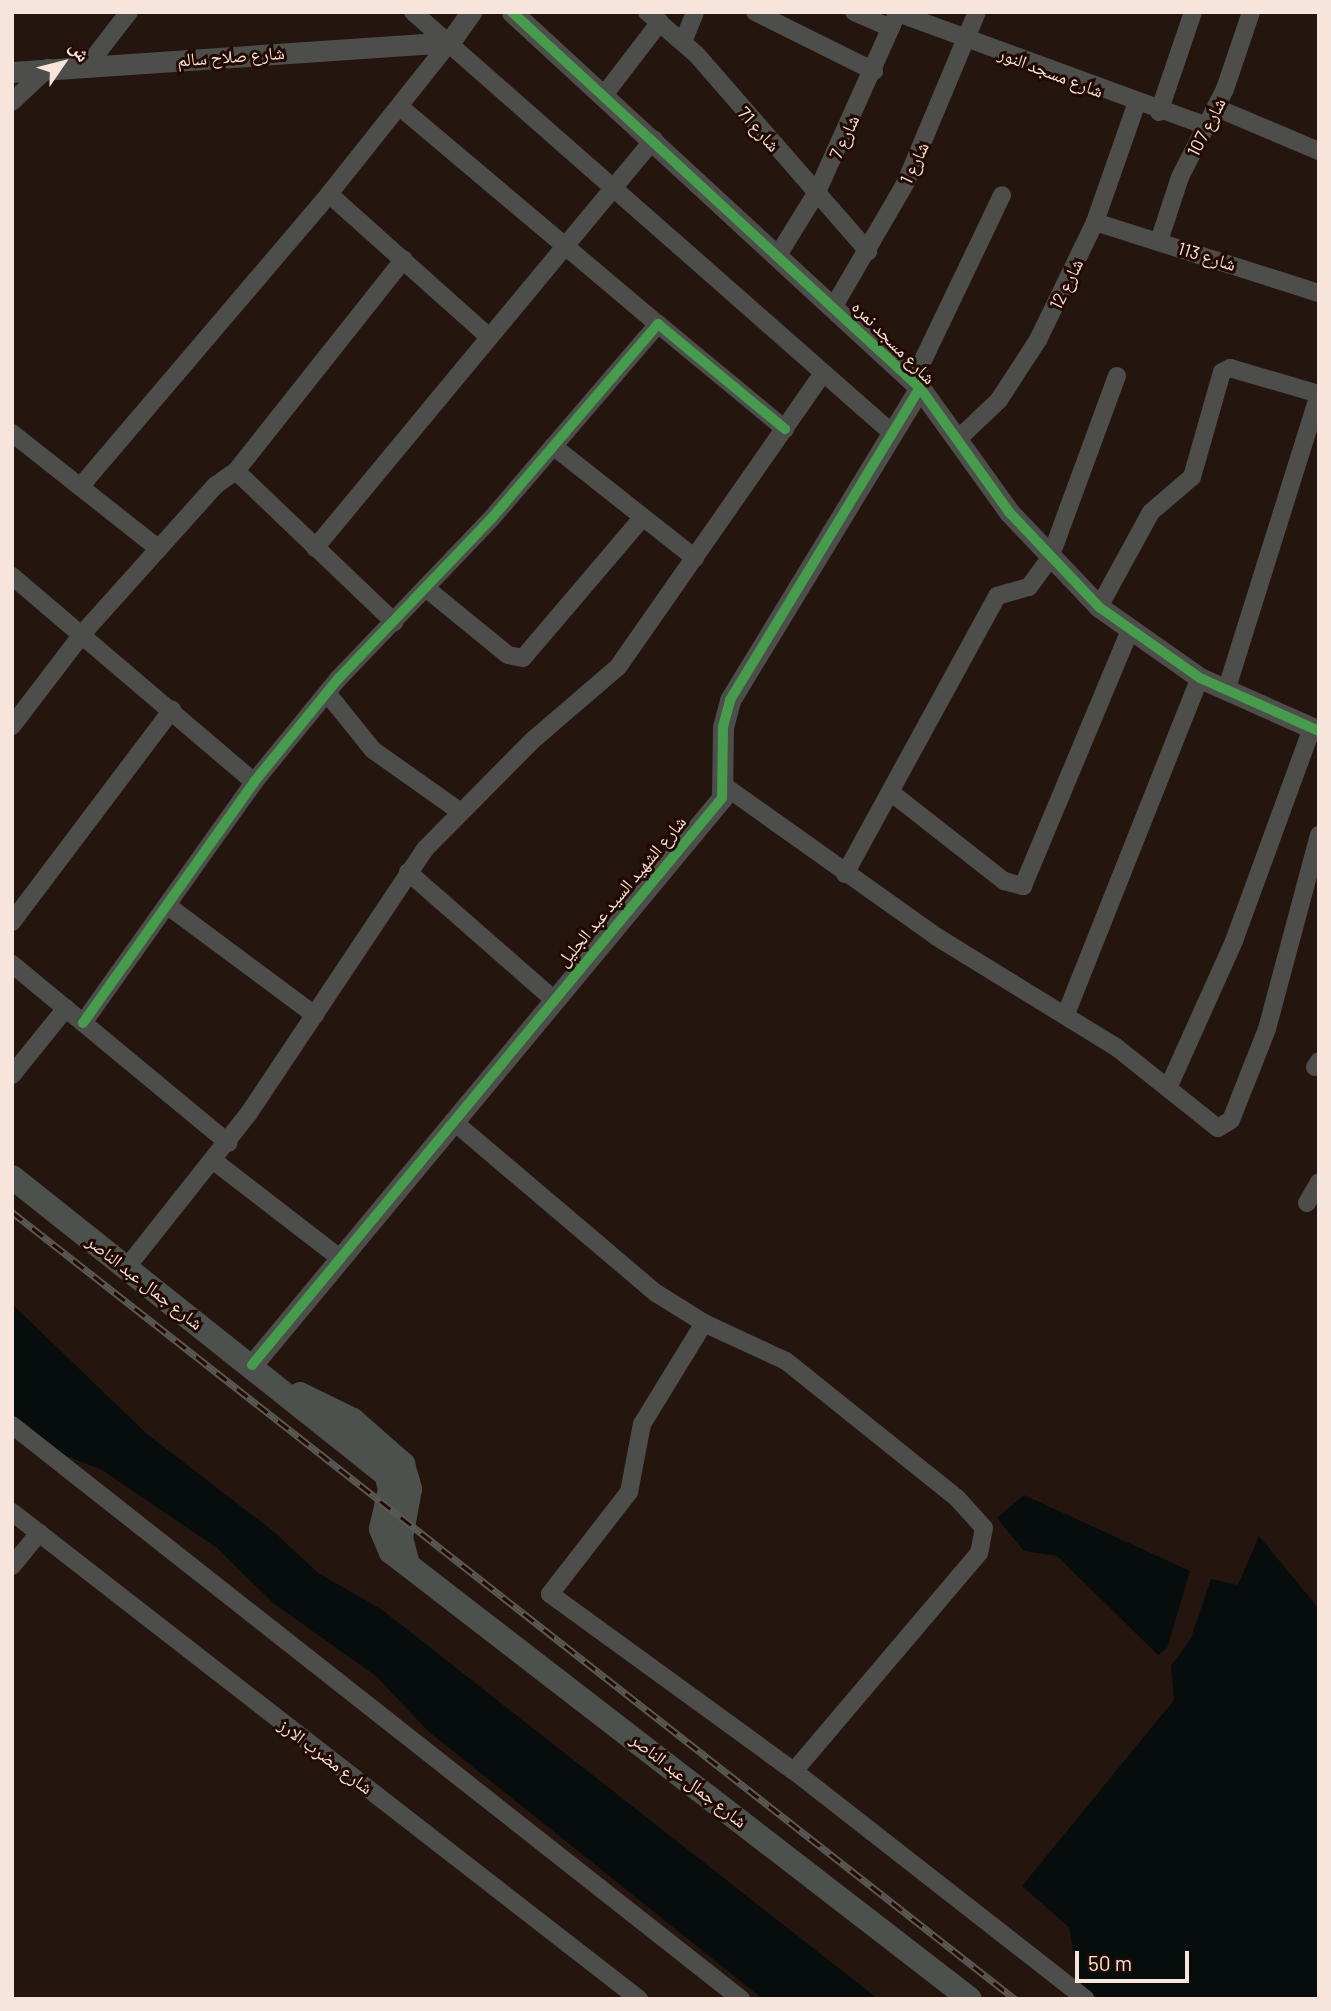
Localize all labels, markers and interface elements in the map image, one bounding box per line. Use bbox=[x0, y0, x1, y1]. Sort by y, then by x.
north arrow bbox=[28, 28, 98, 98]
text: ش bbox=[65, 36, 96, 66]
street label: شارع صلاح سالم bbox=[177, 41, 285, 71]
street label: شارع مسجد النور bbox=[995, 42, 1107, 102]
street label: شارع 107 bbox=[1182, 94, 1230, 160]
street label: شارع 71 bbox=[733, 102, 785, 156]
street label: شارع 7 bbox=[824, 111, 864, 163]
street label: شارع 1 bbox=[895, 138, 933, 188]
street label: شارع 113 bbox=[1175, 237, 1239, 275]
street label: شارع 12 bbox=[1045, 255, 1087, 313]
street label: شارع مسجد نمره bbox=[848, 296, 940, 388]
street label: شارع الشهيد السيد عبد الجليل bbox=[552, 811, 690, 971]
street label: شارع جمال عبد الناصر bbox=[83, 1230, 207, 1334]
street label: شارع مضرب الارز bbox=[275, 1714, 377, 1798]
street label: شارع جمال عبد الناصر bbox=[627, 1728, 751, 1832]
scale bar bbox=[1079, 1938, 1193, 1982]
text: 50 m bbox=[1088, 1950, 1132, 1975]

